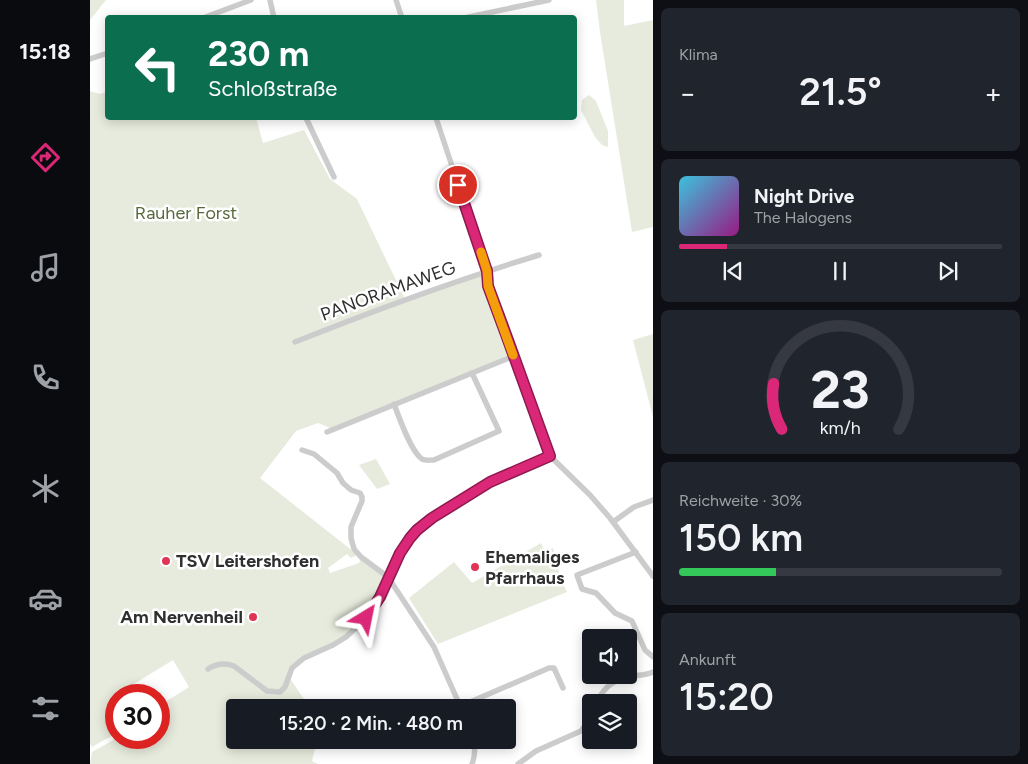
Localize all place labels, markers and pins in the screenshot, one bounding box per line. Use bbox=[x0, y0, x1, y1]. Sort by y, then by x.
pin bbox=[437, 164, 479, 206]
place label: Ehemaliges Pfarrhaus bbox=[485, 546, 580, 589]
place label: TSV Leitershofen bbox=[176, 550, 319, 572]
marker: TSV Leitershofen bbox=[160, 555, 172, 567]
marker: Ehemaliges Pfarrhaus bbox=[469, 561, 481, 573]
place label: Am Nervenheil bbox=[120, 606, 243, 628]
marker: Am Nervenheil bbox=[247, 611, 259, 623]

